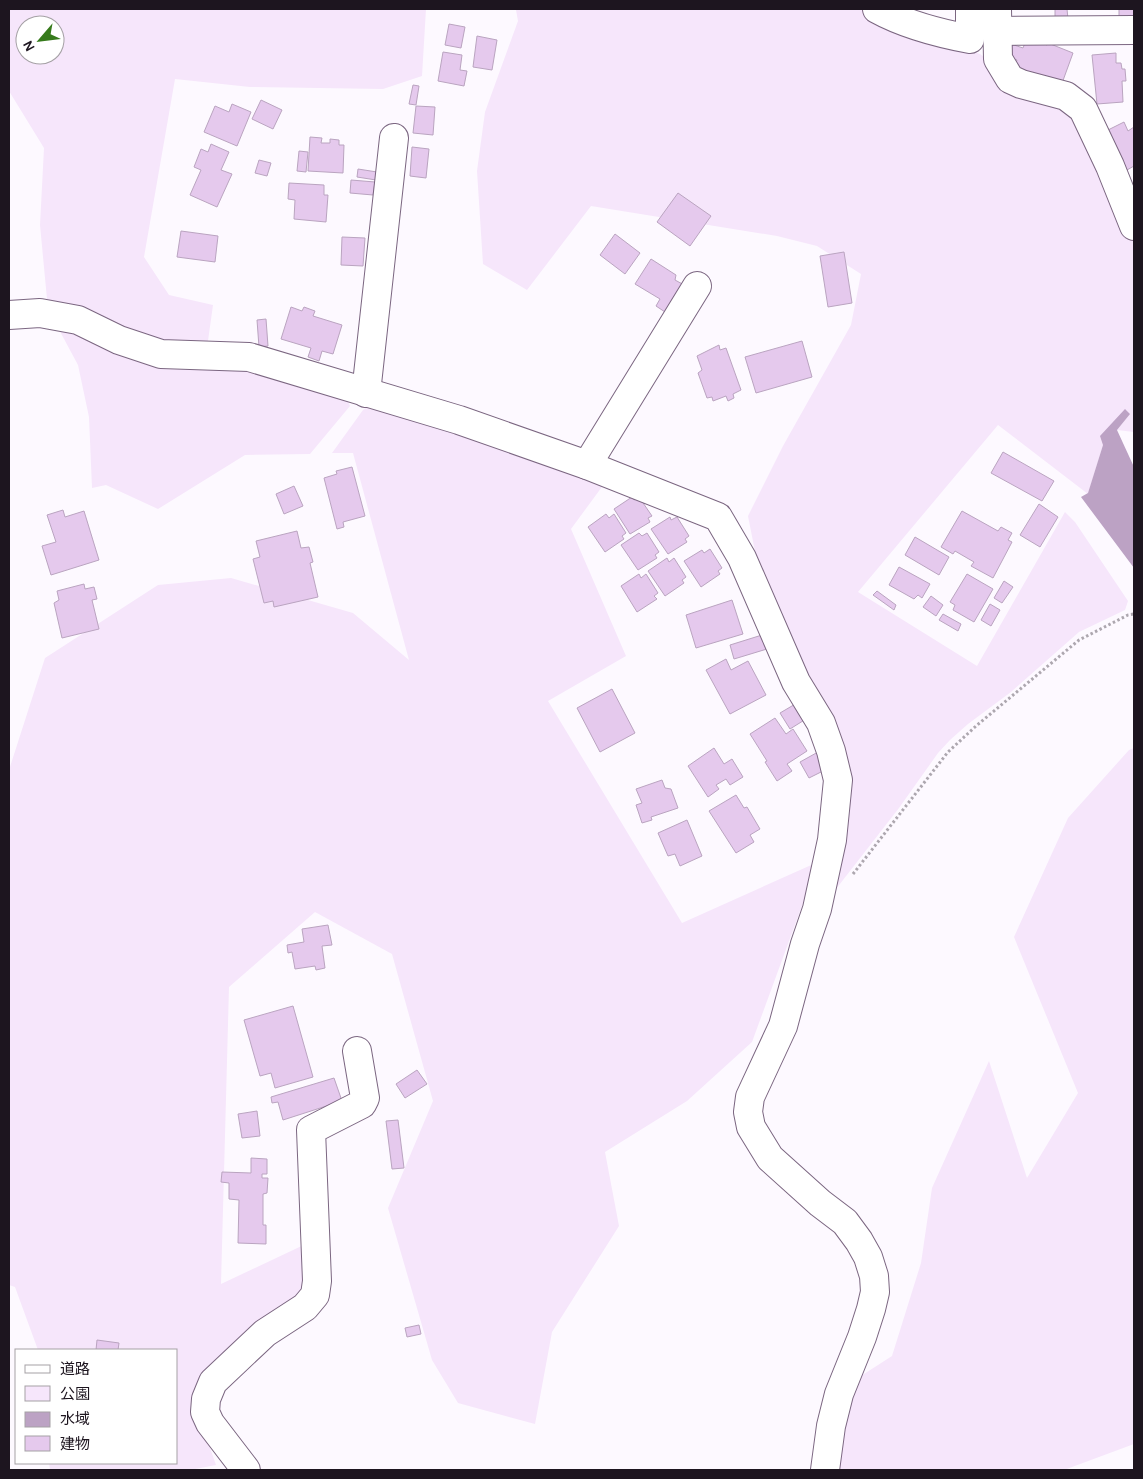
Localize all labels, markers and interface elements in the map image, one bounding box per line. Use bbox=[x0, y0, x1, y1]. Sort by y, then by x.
north arrow bbox=[15, 15, 65, 65]
text: N bbox=[19, 37, 39, 54]
legend bbox=[15, 1349, 178, 1464]
text: 道路 bbox=[60, 1360, 90, 1378]
text: 公園 bbox=[60, 1385, 90, 1403]
text: 水域 bbox=[60, 1410, 90, 1428]
text: 建物 bbox=[60, 1435, 90, 1453]

